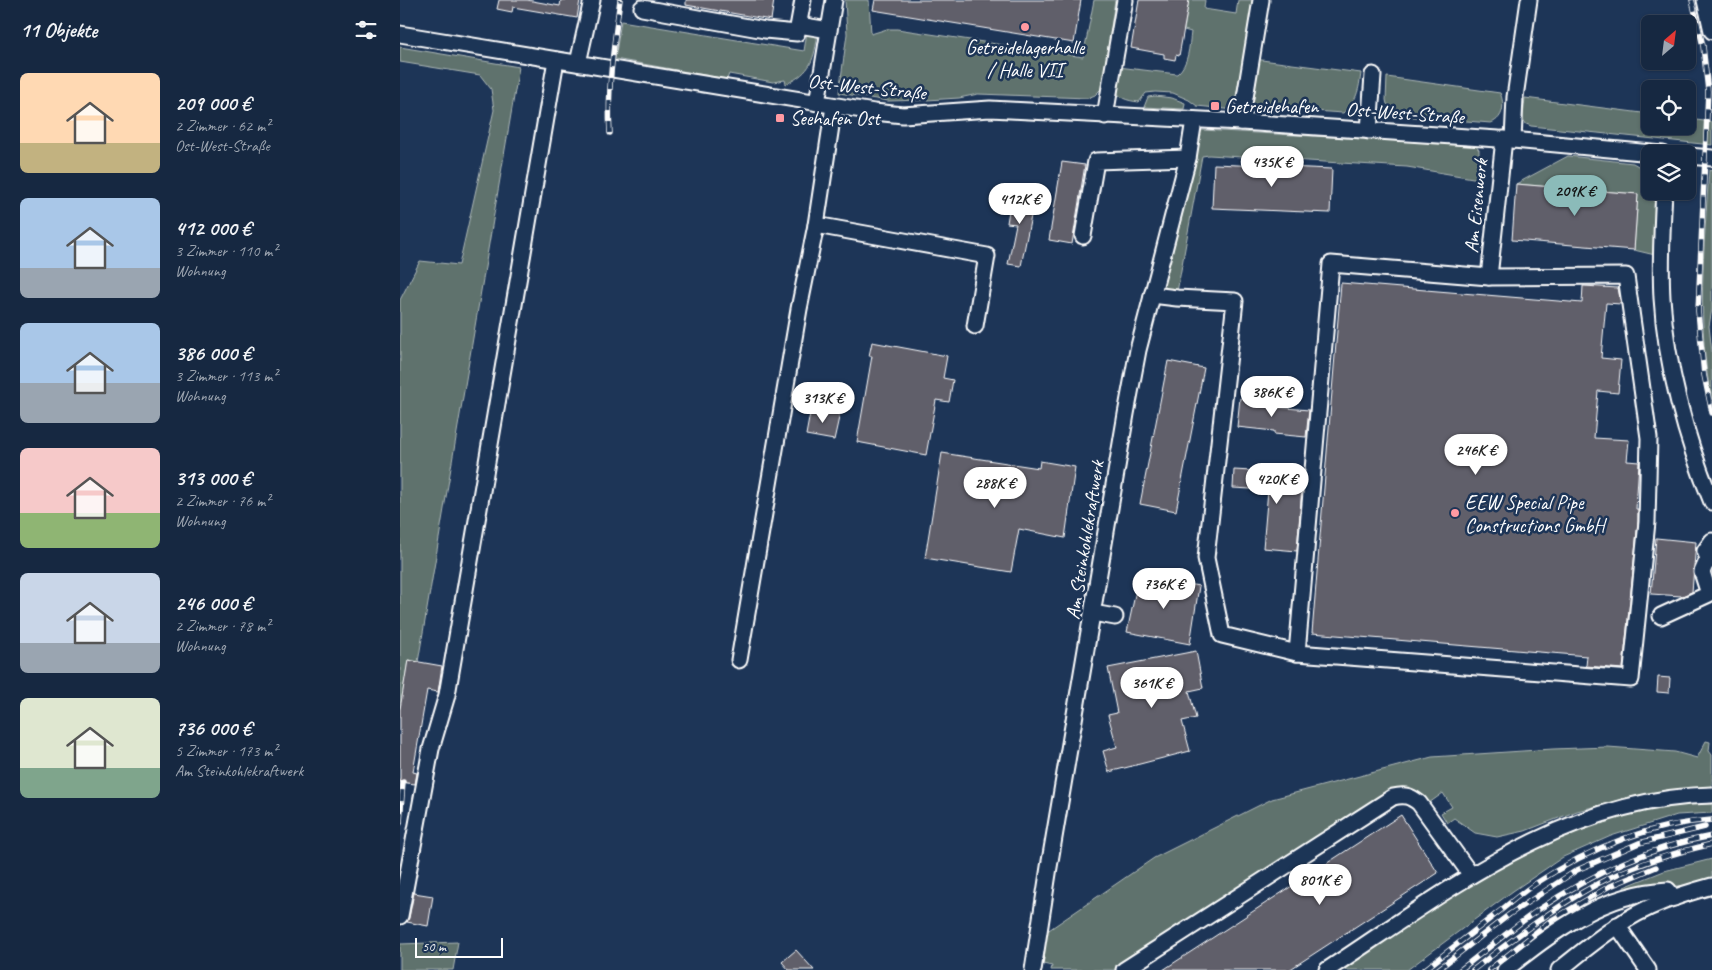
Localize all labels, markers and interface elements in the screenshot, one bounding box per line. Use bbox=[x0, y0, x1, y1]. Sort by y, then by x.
north arrow bbox=[1641, 15, 1696, 70]
map controls bbox=[1641, 15, 1696, 200]
icon: filters bbox=[352, 16, 380, 44]
text: 11 Objekte bbox=[20, 17, 97, 43]
marker: Getreidelagerhalle / Halle VII bbox=[1019, 21, 1031, 33]
place label: Getreidelagerhalle / Halle VII bbox=[966, 35, 1086, 83]
street label: Ost-West-Straße bbox=[807, 68, 929, 106]
button: locate bbox=[1641, 80, 1696, 135]
text: 209 000 € bbox=[175, 90, 251, 116]
icon: home bbox=[60, 93, 120, 153]
place label: Getreidehafen bbox=[1225, 94, 1319, 119]
street label: Ost-West-Straße bbox=[1345, 96, 1466, 130]
marker: Getreidehafen bbox=[1209, 100, 1221, 112]
place label: Seehafen Ost bbox=[790, 106, 882, 131]
marker: Seehafen Ost bbox=[774, 112, 786, 124]
text: 2 Zimmer · 62 m² bbox=[175, 116, 270, 136]
text: Ost-West-Straße bbox=[175, 136, 270, 156]
button: layers bbox=[1641, 145, 1696, 200]
pin: 435K € bbox=[1231, 146, 1313, 188]
text: 435K € bbox=[1252, 152, 1292, 172]
street label: Am Eisenwerk bbox=[1459, 156, 1494, 254]
pin: 209K € bbox=[1534, 174, 1616, 217]
text: 209K € bbox=[1555, 181, 1595, 201]
pin: 412K € bbox=[979, 182, 1061, 225]
text: 412K € bbox=[1000, 189, 1040, 209]
text: 412 000 € bbox=[175, 215, 251, 241]
icon: home bbox=[60, 218, 120, 278]
text: 3 Zimmer · 110 m² bbox=[175, 241, 277, 261]
text: Wohnung bbox=[175, 261, 226, 281]
text: 386 000 € bbox=[175, 340, 252, 366]
icon: home bbox=[60, 343, 120, 403]
text: 3 Zimmer · 113 m² bbox=[175, 366, 277, 386]
pin: 386K € bbox=[1231, 376, 1313, 418]
pin: 313K € bbox=[782, 382, 864, 424]
text: 386K € bbox=[1251, 382, 1293, 402]
text: Wohnung bbox=[175, 386, 226, 406]
text: 313K € bbox=[803, 388, 843, 408]
pin: 246K € bbox=[1435, 434, 1517, 476]
text: 246K € bbox=[1455, 440, 1497, 460]
street label: Am Steinkohlekraftwerk bbox=[1060, 457, 1110, 621]
pin: 420K € bbox=[1236, 462, 1318, 505]
text: 313 000 € bbox=[175, 465, 251, 491]
pin: 288K € bbox=[954, 466, 1036, 509]
icon: home bbox=[60, 468, 120, 528]
text: 420K € bbox=[1257, 469, 1297, 489]
text: 288K € bbox=[975, 473, 1015, 493]
place label: EEW Special Pipe Constructions GmbH bbox=[1465, 490, 1607, 538]
text: 2 Zimmer · 76 m² bbox=[175, 491, 270, 511]
marker: EEW Special Pipe Constructions GmbH bbox=[1449, 507, 1461, 519]
text: Wohnung bbox=[175, 511, 226, 531]
pin: 736K € bbox=[1123, 568, 1205, 610]
text: 736K € bbox=[1143, 574, 1185, 594]
text: 246 000 € bbox=[175, 590, 252, 616]
icon: home bbox=[60, 593, 120, 653]
text: 2 Zimmer · 78 m² bbox=[175, 616, 270, 636]
text: Wohnung bbox=[175, 636, 226, 656]
pin: 361K € bbox=[1111, 666, 1193, 709]
text: 361K € bbox=[1131, 673, 1173, 693]
text: 736 000 € bbox=[175, 715, 252, 741]
icon: home bbox=[60, 718, 120, 778]
text: 5 Zimmer · 173 m² bbox=[175, 741, 277, 761]
text: Am Steinkohlekraftwerk bbox=[175, 761, 303, 781]
pin: 801K € bbox=[1279, 864, 1361, 906]
text: 801K € bbox=[1300, 870, 1340, 890]
scale bar bbox=[415, 935, 502, 958]
text: 50 m bbox=[422, 938, 446, 955]

